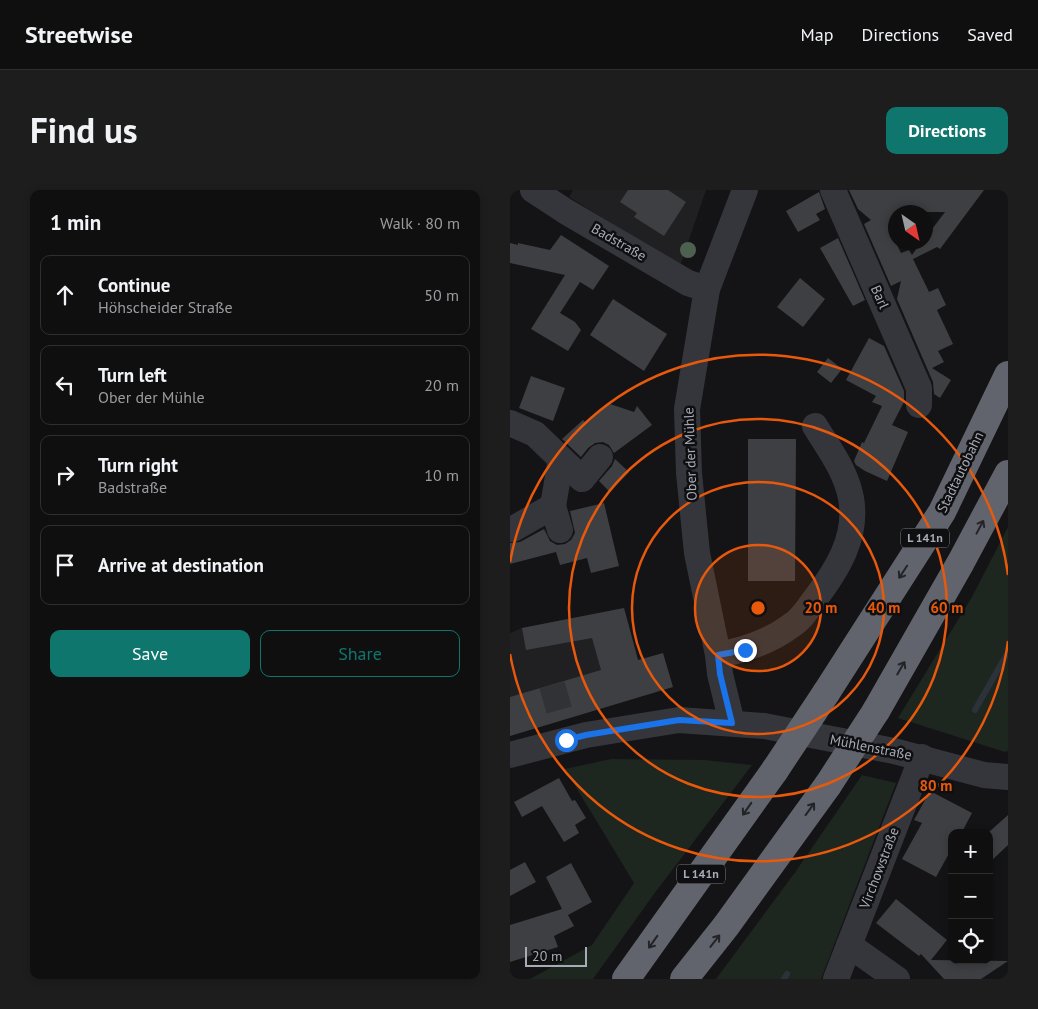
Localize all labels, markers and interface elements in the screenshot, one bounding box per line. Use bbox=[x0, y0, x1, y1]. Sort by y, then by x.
text: Streetwise bbox=[25, 19, 133, 50]
text: Map bbox=[801, 23, 833, 46]
text: Directions bbox=[861, 23, 939, 46]
text: Saved bbox=[967, 23, 1013, 46]
text: Find us bbox=[30, 107, 138, 153]
button: Directions bbox=[886, 107, 1008, 154]
north arrow bbox=[888, 205, 933, 250]
text: 1 min bbox=[50, 209, 101, 236]
text: Walk · 80 m bbox=[380, 213, 460, 233]
street label: Badstraße bbox=[588, 219, 650, 265]
text: Continue bbox=[98, 273, 170, 297]
icon: ahead bbox=[51, 281, 79, 309]
street label: Barl bbox=[867, 282, 893, 312]
text: 50 m bbox=[424, 285, 459, 305]
text: Höhscheider Straße bbox=[98, 297, 233, 317]
text: Turn left bbox=[98, 363, 167, 387]
icon: left bbox=[51, 371, 79, 399]
text: 20 m bbox=[424, 375, 459, 395]
text: Ober der Mühle bbox=[98, 387, 205, 407]
street label: Ober der Mühle bbox=[679, 407, 701, 501]
street label: Stadtautobahn bbox=[933, 429, 987, 515]
text: Turn right bbox=[98, 453, 178, 477]
icon: right bbox=[51, 461, 79, 489]
text: 10 m bbox=[424, 465, 459, 485]
text: Badstraße bbox=[98, 477, 167, 497]
one-way arrow bbox=[975, 519, 985, 534]
road number: L 141n bbox=[901, 528, 949, 548]
icon: arrive bbox=[51, 551, 79, 579]
text: Arrive at destination bbox=[98, 553, 264, 577]
one-way arrow bbox=[898, 565, 908, 579]
text: 20 m bbox=[805, 598, 837, 617]
text: 40 m bbox=[868, 598, 900, 617]
text: 60 m bbox=[931, 598, 963, 617]
centre of rings bbox=[749, 599, 767, 617]
button: Save bbox=[50, 630, 250, 677]
button: Share bbox=[260, 630, 460, 677]
route end bbox=[734, 639, 757, 662]
one-way arrow bbox=[896, 662, 906, 676]
route start bbox=[555, 729, 578, 752]
street label: Mühlenstraße bbox=[829, 730, 913, 764]
text: 80 m bbox=[920, 776, 952, 795]
one-way arrow bbox=[742, 802, 752, 816]
one-way arrow bbox=[805, 802, 815, 816]
street label: Virchowstraße bbox=[855, 825, 903, 912]
map controls bbox=[948, 829, 993, 964]
button: + bbox=[948, 829, 993, 874]
road number: L 141n bbox=[677, 864, 725, 884]
button: − bbox=[948, 874, 993, 919]
button: locate bbox=[948, 919, 993, 964]
one-way arrow bbox=[648, 935, 658, 949]
one-way arrow bbox=[709, 935, 720, 948]
scale bar bbox=[525, 944, 588, 967]
text: 20 m bbox=[532, 947, 562, 965]

